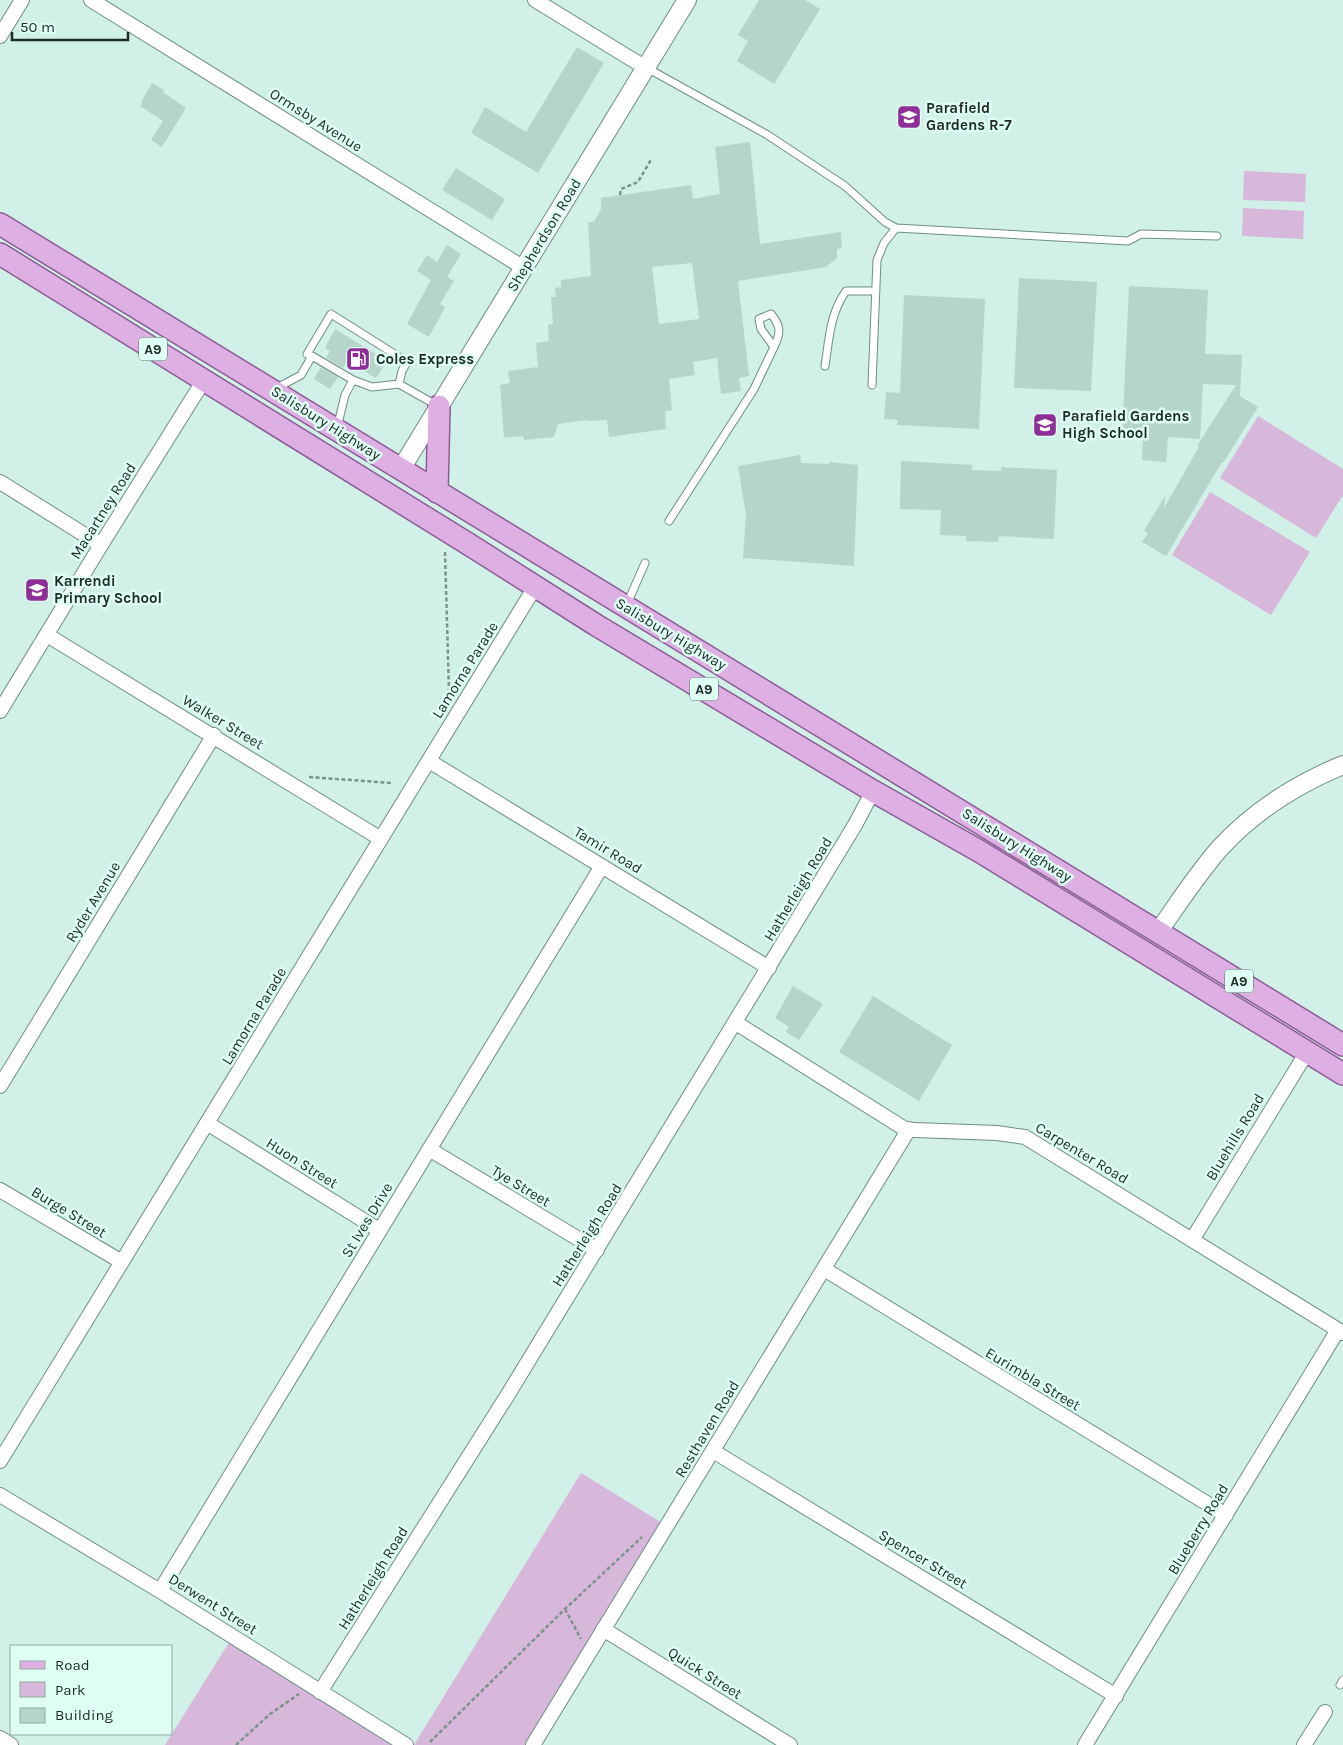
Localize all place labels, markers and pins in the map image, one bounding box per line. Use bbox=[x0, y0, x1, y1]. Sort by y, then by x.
place label: Parafield Gardens R-7 bbox=[926, 99, 1012, 134]
school or university icon: Parafield Gardens R-7 bbox=[896, 104, 922, 130]
fuel station icon: Coles Express bbox=[345, 346, 371, 372]
place label: Coles Express bbox=[376, 350, 474, 368]
place label: Parafield Gardens High School bbox=[1062, 407, 1189, 442]
school or university icon: Parafield Gardens High School bbox=[1032, 412, 1058, 438]
place label: Karrendi Primary School bbox=[54, 572, 162, 607]
school or university icon: Karrendi Primary School bbox=[24, 577, 50, 603]

